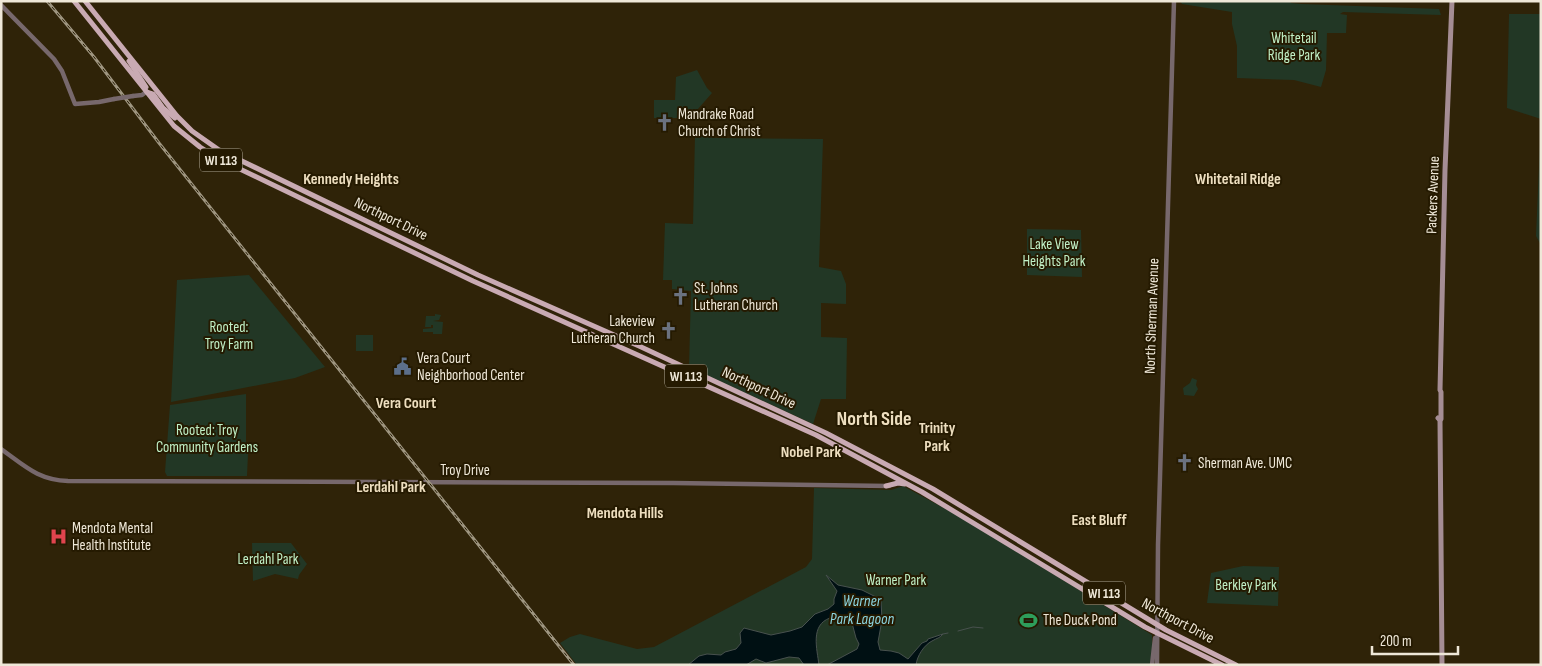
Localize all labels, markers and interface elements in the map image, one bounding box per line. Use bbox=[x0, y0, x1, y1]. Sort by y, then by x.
park label: Whitetail Ridge Park bbox=[1268, 29, 1320, 65]
place label: Mandrake Road Church of Christ bbox=[678, 105, 761, 141]
church icon: Mandrake Road Church of Christ bbox=[654, 113, 674, 133]
road number: WI 113 bbox=[200, 148, 242, 172]
street label: Packers Avenue bbox=[1422, 156, 1444, 234]
district label: Kennedy Heights bbox=[303, 170, 399, 189]
district label: Whitetail Ridge bbox=[1195, 170, 1281, 189]
street label: Northport Drive bbox=[351, 193, 431, 245]
park label: Lake View Heights Park bbox=[1022, 235, 1086, 271]
street label: North Sherman Avenue bbox=[1140, 258, 1164, 374]
place label: St. Johns Lutheran Church bbox=[694, 279, 778, 315]
church icon: St. Johns Lutheran Church bbox=[670, 287, 690, 307]
place label: Lakeview Lutheran Church bbox=[571, 312, 656, 348]
park label: Rooted: Troy Farm bbox=[205, 318, 253, 354]
church icon: Lakeview Lutheran Church bbox=[659, 320, 679, 340]
place label: Vera Court Neighborhood Center bbox=[417, 349, 525, 385]
public building icon: Vera Court Neighborhood Center bbox=[393, 357, 413, 377]
street label: Northport Drive bbox=[719, 363, 799, 413]
road number: WI 113 bbox=[665, 364, 707, 388]
district label: Vera Court bbox=[376, 394, 436, 413]
district label: North Side bbox=[837, 407, 911, 431]
district label: Trinity Park bbox=[919, 419, 956, 456]
park label: Rooted: Troy Community Gardens bbox=[156, 421, 258, 457]
district label: Nobel Park bbox=[781, 443, 841, 462]
church icon: Sherman Ave. UMC bbox=[1174, 453, 1194, 473]
place label: Sherman Ave. UMC bbox=[1198, 454, 1292, 473]
street label: Troy Drive bbox=[440, 461, 490, 480]
district label: Lerdahl Park bbox=[356, 478, 426, 497]
district label: Mendota Hills bbox=[587, 504, 663, 523]
district label: East Bluff bbox=[1071, 511, 1128, 530]
place label: Mendota Mental Health Institute bbox=[72, 519, 153, 555]
hospital icon: Mendota Mental Health Institute bbox=[48, 527, 68, 547]
park label: Lerdahl Park bbox=[237, 550, 299, 569]
park label: Warner Park bbox=[866, 571, 927, 590]
park label: Berkley Park bbox=[1215, 576, 1277, 595]
road number: WI 113 bbox=[1083, 582, 1125, 604]
water label: Warner Park Lagoon bbox=[830, 592, 894, 629]
street label: Northport Drive bbox=[1138, 594, 1218, 648]
sports icon: The Duck Pond bbox=[1019, 610, 1039, 630]
place label: The Duck Pond bbox=[1043, 611, 1117, 630]
scale bar bbox=[1372, 624, 1458, 656]
text: 200 m bbox=[1380, 632, 1412, 651]

